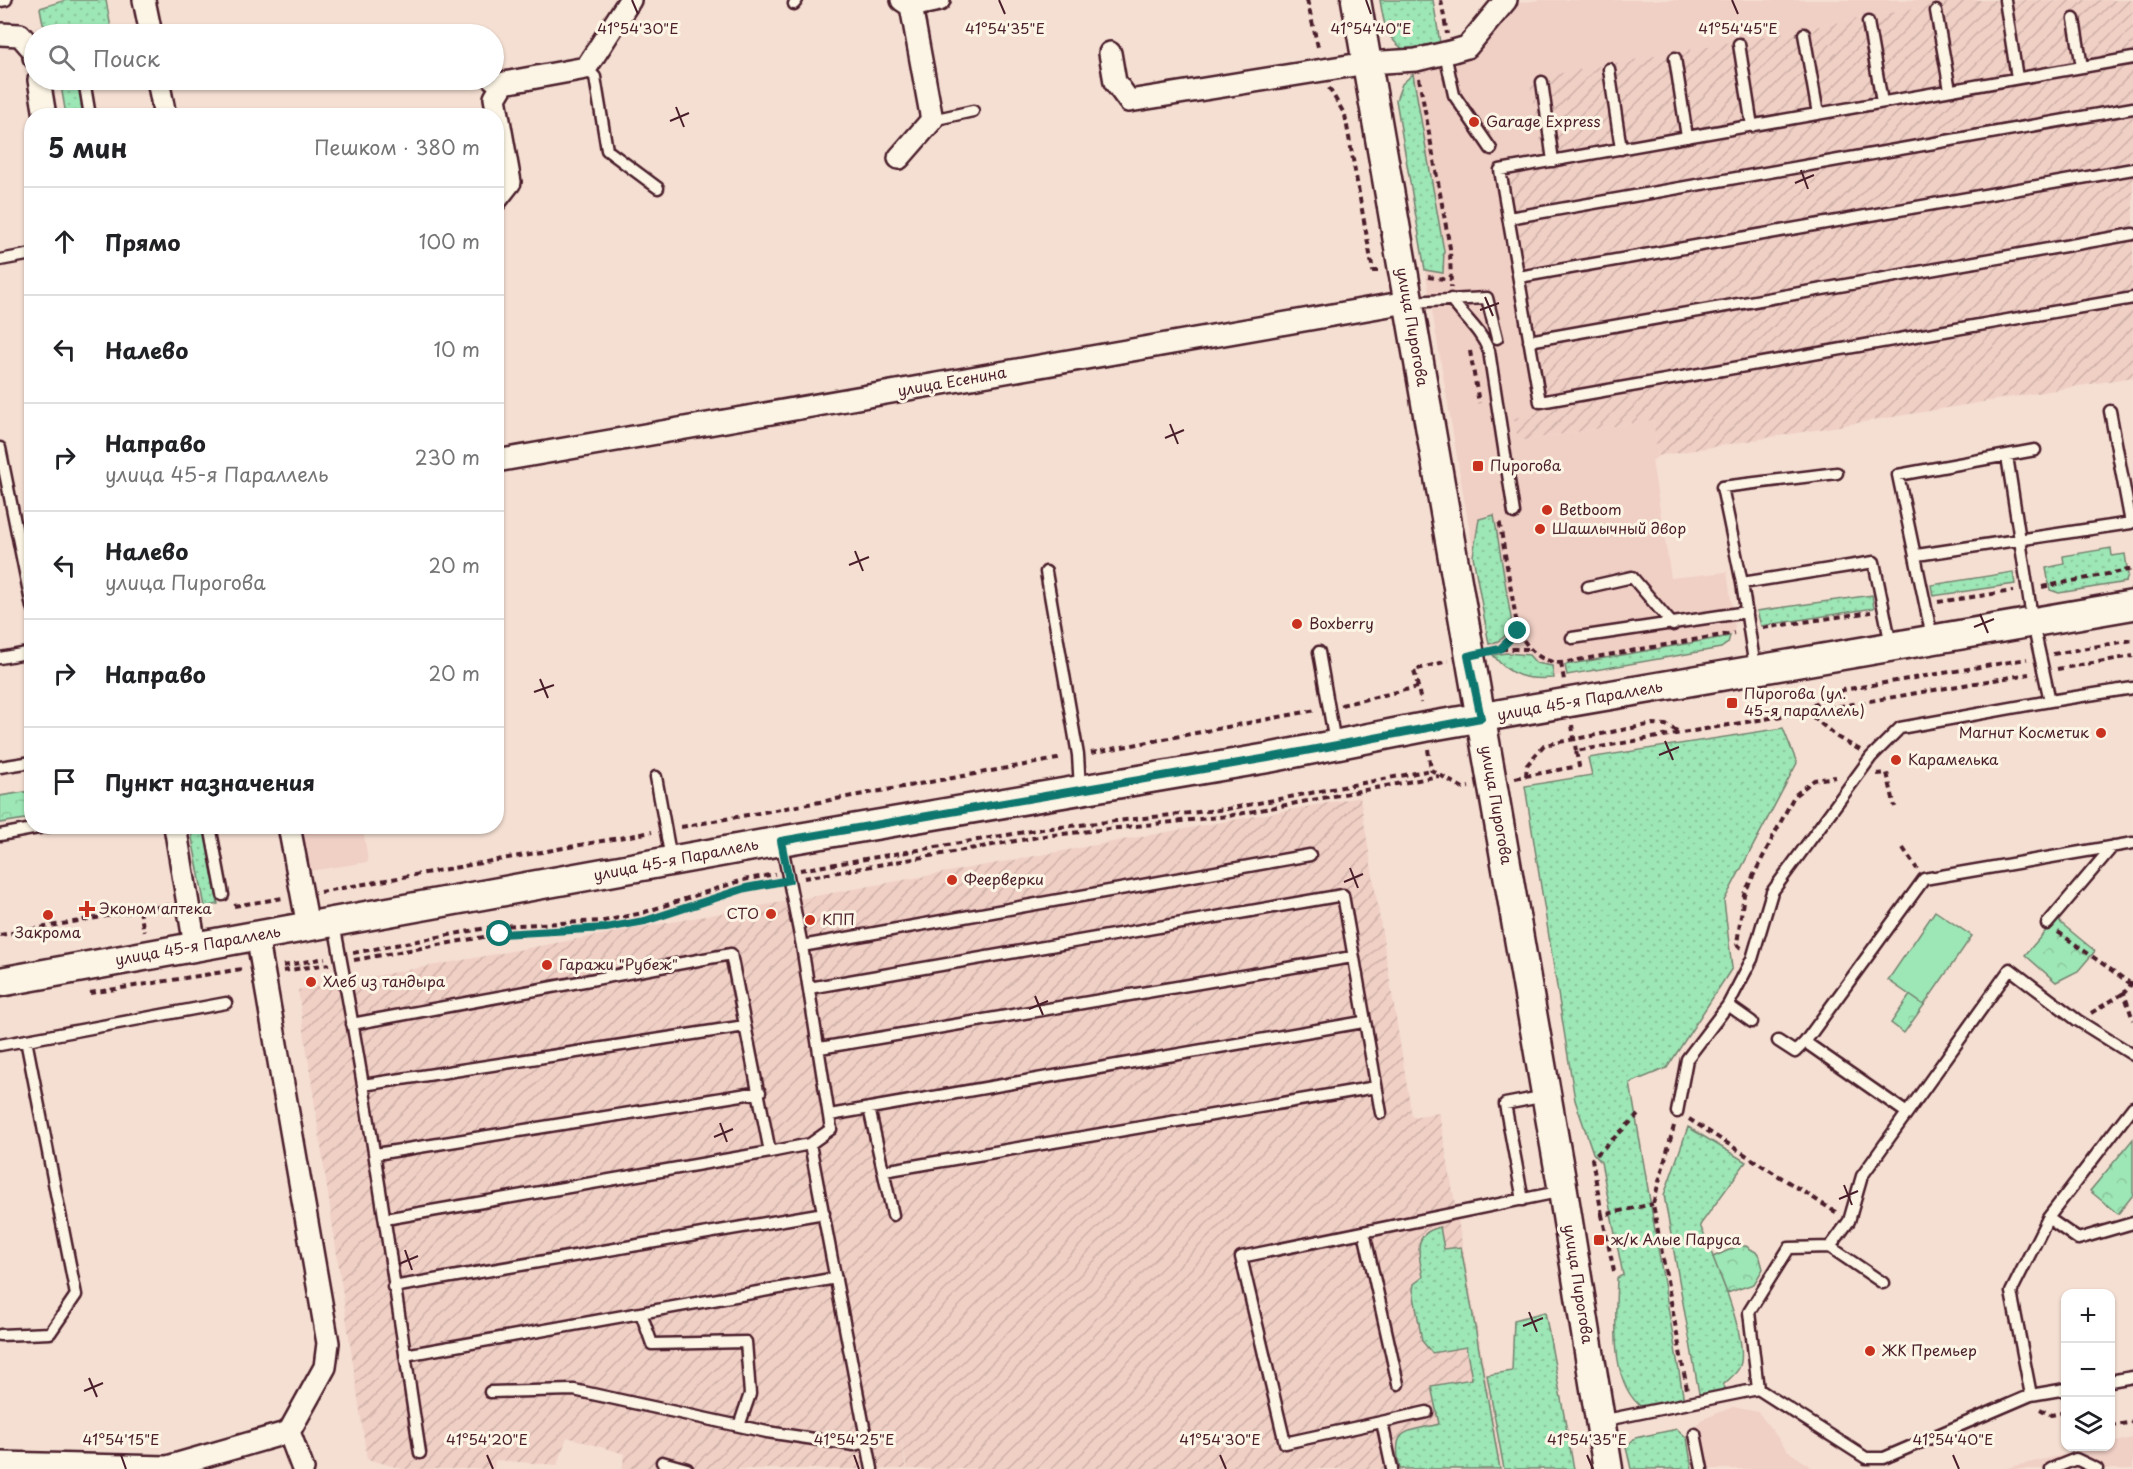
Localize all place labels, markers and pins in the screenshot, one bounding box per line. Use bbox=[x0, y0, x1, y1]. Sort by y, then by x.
place label: Garage Express bbox=[1486, 109, 1601, 132]
marker: Garage Express bbox=[1467, 115, 1481, 129]
place label: Пирогова bbox=[1490, 453, 1562, 476]
marker: Пирогова bbox=[1471, 459, 1485, 473]
place label: Betboom bbox=[1559, 497, 1622, 520]
marker: Betboom bbox=[1540, 503, 1554, 517]
place label: Шашлычный двор bbox=[1552, 516, 1686, 539]
marker: Шашлычный двор bbox=[1533, 522, 1547, 536]
place label: Boxberry bbox=[1309, 611, 1374, 634]
marker: Boxberry bbox=[1290, 617, 1304, 631]
place label: Пирогова (ул. 45-я параллель) bbox=[1744, 681, 1865, 721]
marker: Пирогова (ул. 45-я параллель) bbox=[1725, 696, 1739, 710]
place label: Магнит Косметик bbox=[1959, 720, 2089, 743]
marker: Магнит Косметик bbox=[2094, 726, 2108, 740]
place label: Карамелька bbox=[1908, 747, 1999, 770]
marker: Карамелька bbox=[1889, 753, 1903, 767]
place label: Феерверки bbox=[964, 867, 1044, 890]
marker: Феерверки bbox=[945, 873, 959, 887]
place label: Эконом аптека bbox=[99, 896, 212, 919]
place label: СТО bbox=[727, 901, 759, 924]
marker: Эконом аптека bbox=[80, 902, 94, 916]
marker: СТО bbox=[764, 907, 778, 921]
place label: КПП bbox=[822, 907, 855, 930]
marker: Закрома bbox=[41, 908, 55, 922]
marker: КПП bbox=[803, 913, 817, 927]
place label: Закрома bbox=[15, 920, 82, 943]
place label: Гаражи "Рубеж" bbox=[559, 952, 678, 975]
marker: Гаражи "Рубеж" bbox=[540, 958, 554, 972]
place label: Хлеб из тандыра bbox=[323, 969, 446, 992]
marker: Хлеб из тандыра bbox=[304, 975, 318, 989]
place label: ж/к Алые Паруса bbox=[1611, 1227, 1741, 1250]
marker: ж/к Алые Паруса bbox=[1592, 1233, 1606, 1247]
place label: ЖК Премьер bbox=[1881, 1338, 1977, 1361]
marker: ЖК Премьер bbox=[1863, 1344, 1877, 1358]

